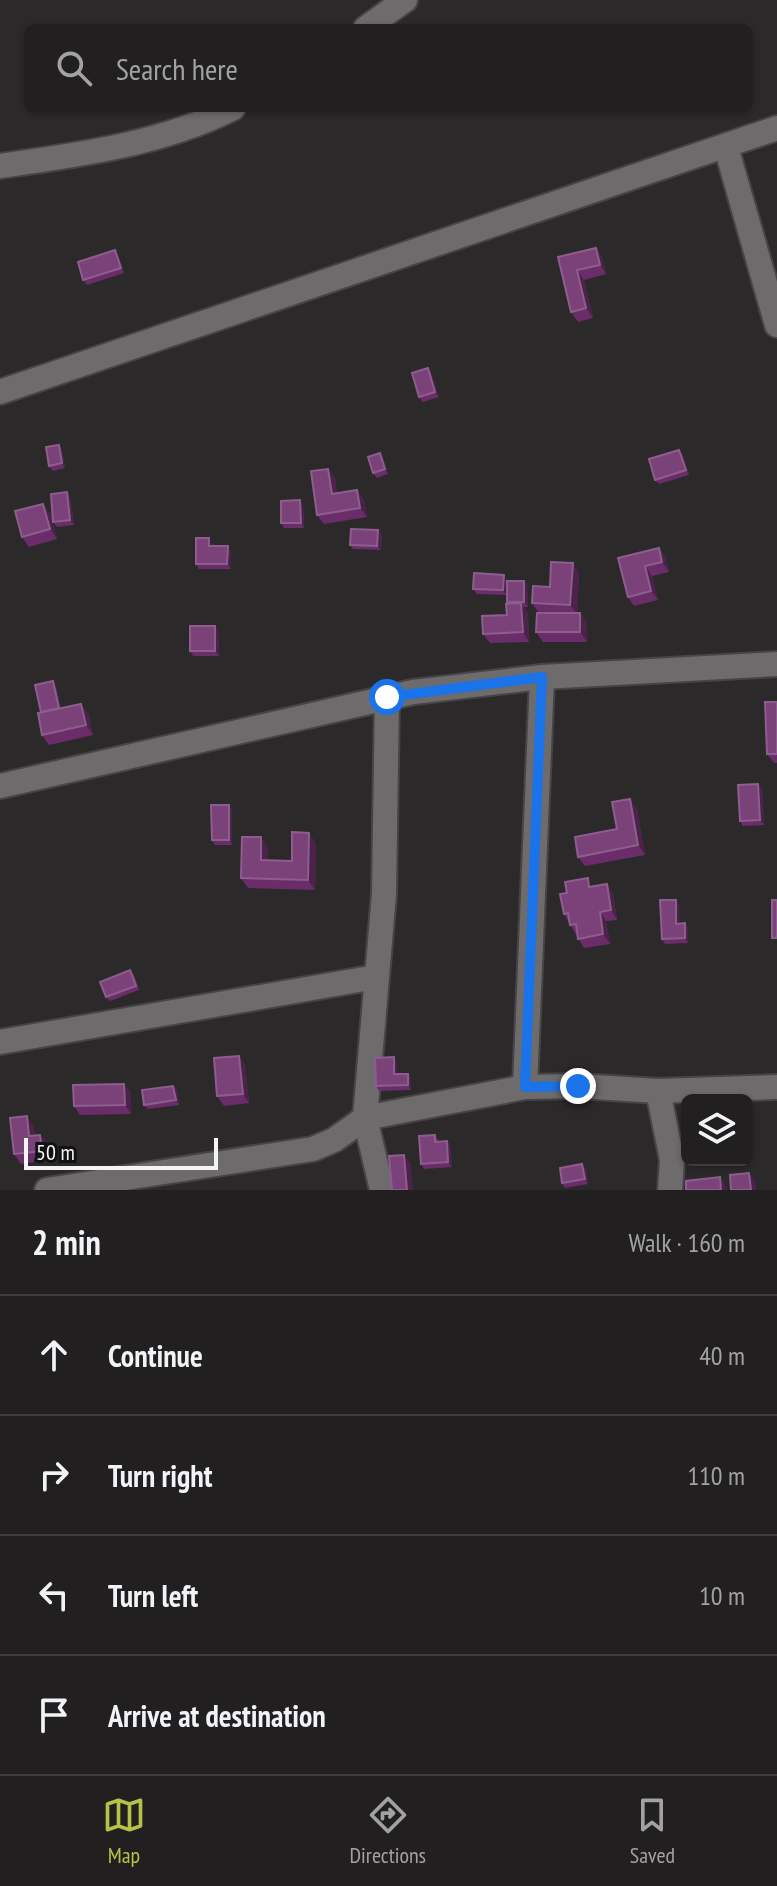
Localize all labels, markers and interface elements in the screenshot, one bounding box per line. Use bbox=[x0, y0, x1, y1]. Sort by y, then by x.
search box bbox=[24, 24, 753, 112]
icon: search bbox=[52, 46, 96, 90]
text: Search here bbox=[116, 49, 238, 88]
route start bbox=[369, 679, 405, 715]
route end bbox=[560, 1068, 596, 1104]
map controls bbox=[681, 1094, 753, 1166]
button: layers bbox=[681, 1094, 753, 1166]
scale bar bbox=[24, 1134, 218, 1170]
text: 50 m bbox=[36, 1138, 75, 1166]
text: 2 min bbox=[32, 1220, 101, 1264]
text: Walk · 160 m bbox=[628, 1226, 745, 1259]
icon: ahead bbox=[32, 1333, 76, 1377]
text: Continue bbox=[108, 1336, 203, 1375]
text: 40 m bbox=[699, 1339, 745, 1372]
icon: right bbox=[32, 1453, 76, 1497]
text: Turn right bbox=[108, 1456, 212, 1495]
text: 110 m bbox=[687, 1459, 745, 1492]
icon: left bbox=[32, 1573, 76, 1617]
text: Turn left bbox=[108, 1576, 198, 1615]
text: 10 m bbox=[699, 1579, 745, 1612]
icon: arrive bbox=[32, 1693, 76, 1737]
text: Arrive at destination bbox=[108, 1696, 326, 1735]
tab: Map bbox=[102, 1793, 146, 1869]
tab: Directions bbox=[350, 1793, 426, 1869]
tab: Saved bbox=[630, 1793, 675, 1869]

